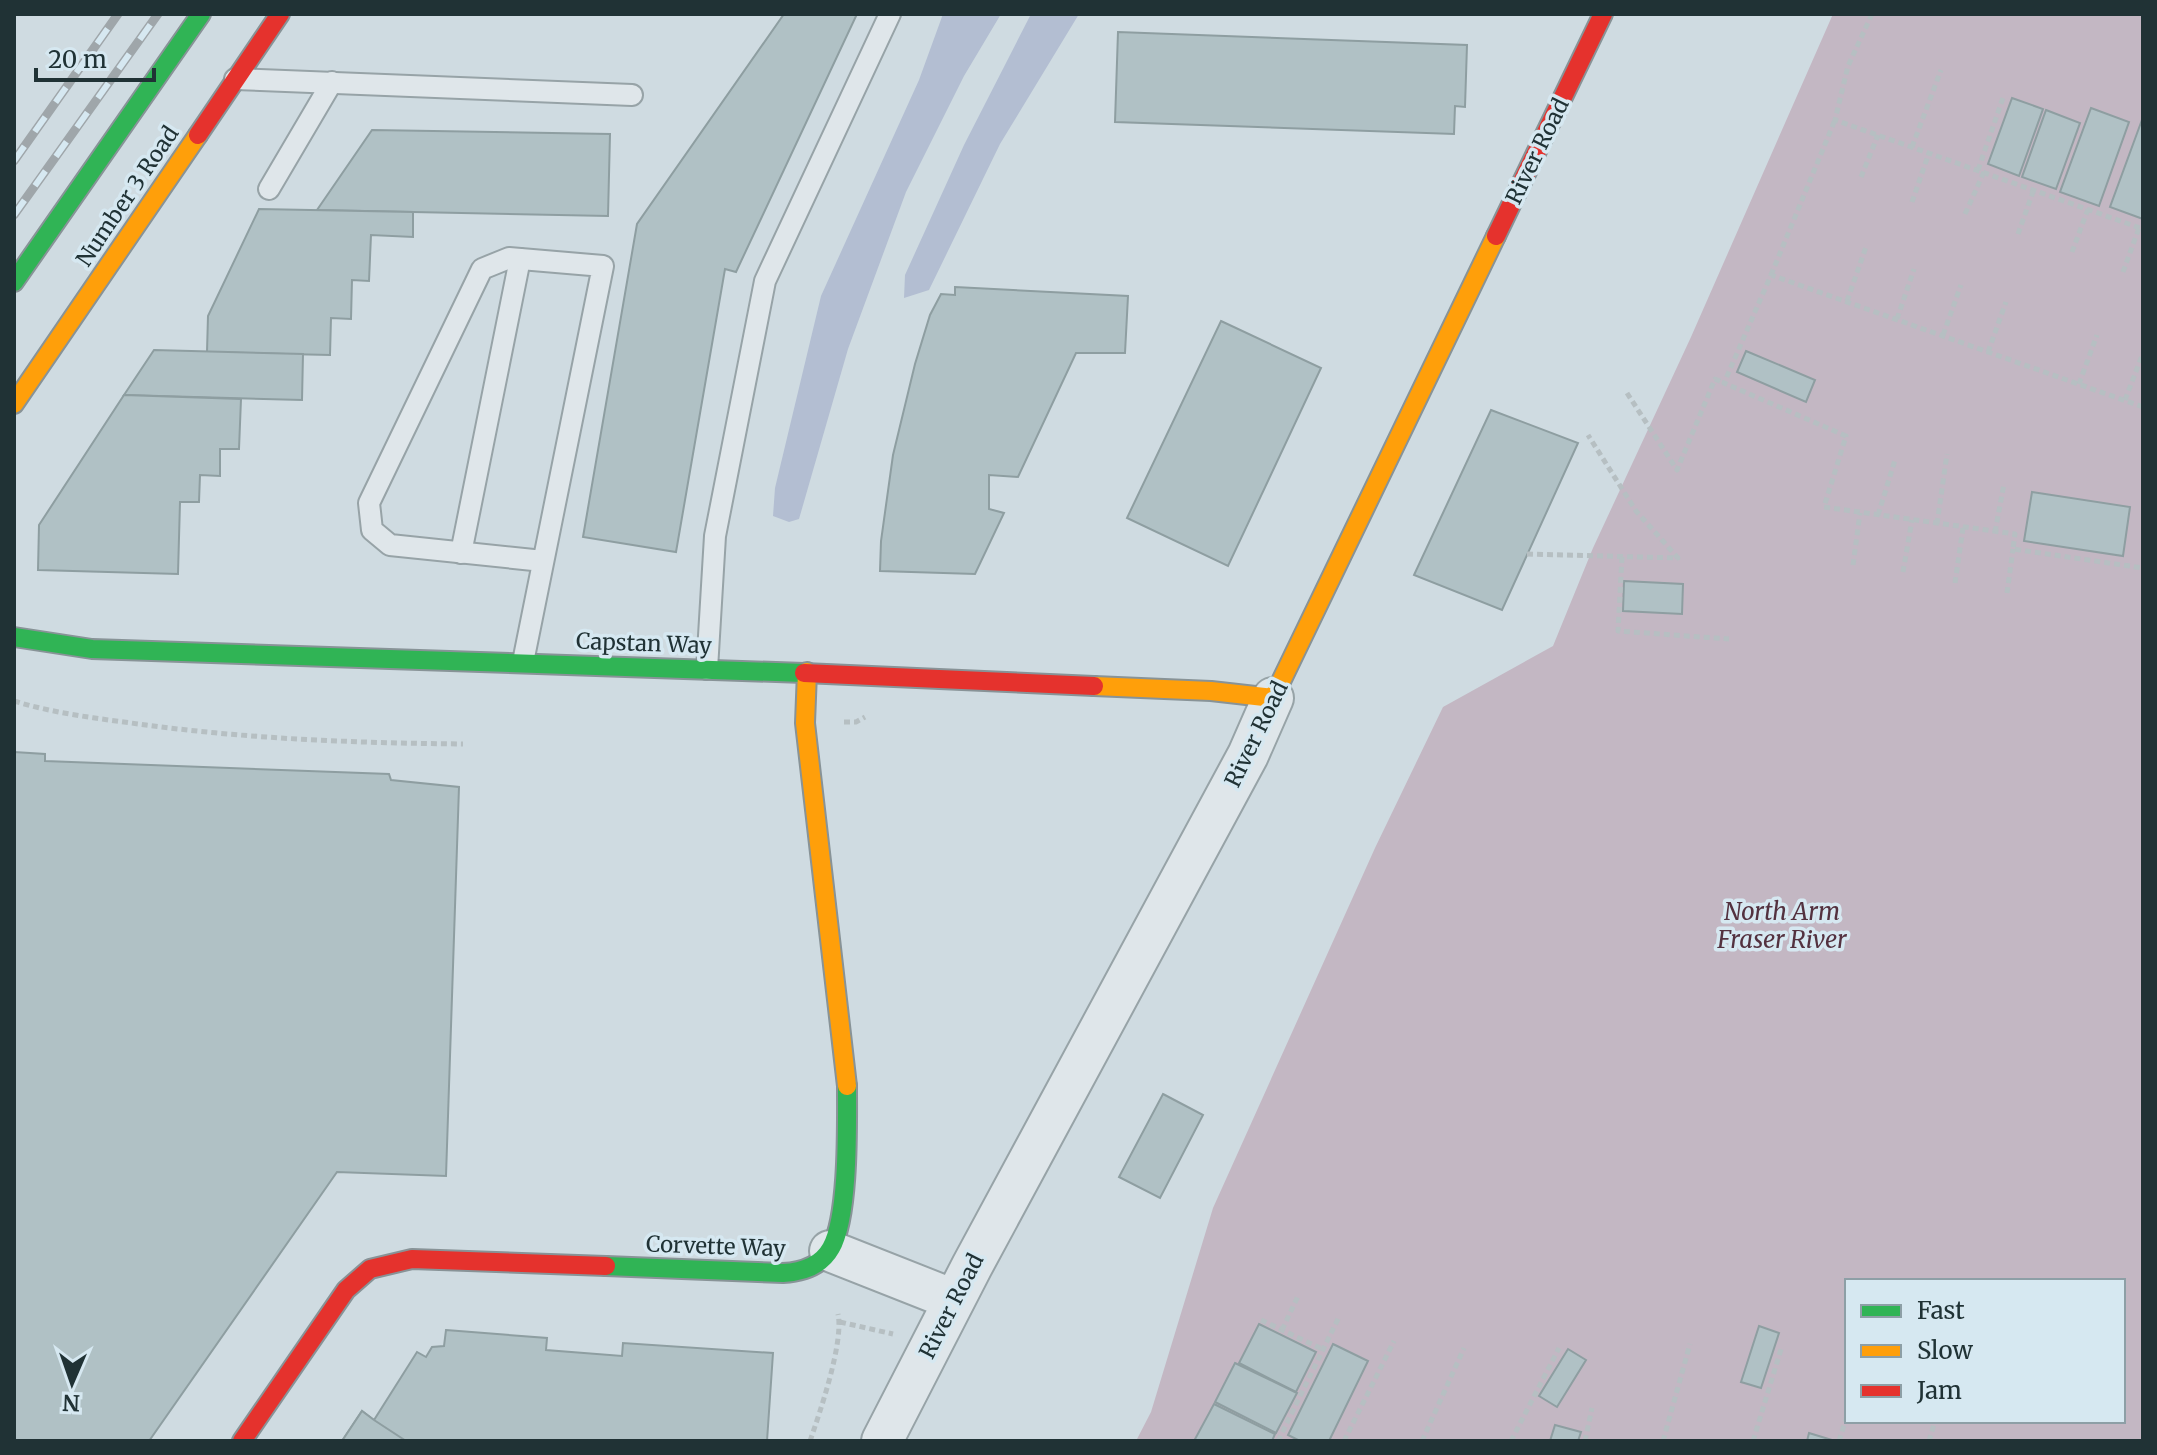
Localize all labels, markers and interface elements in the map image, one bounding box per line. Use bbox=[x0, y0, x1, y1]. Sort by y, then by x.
scale bar bbox=[36, 32, 154, 82]
text: 20 m bbox=[48, 44, 107, 75]
street label: River Road bbox=[1499, 93, 1575, 209]
street label: Number 3 Road bbox=[70, 120, 184, 272]
street label: Capstan Way bbox=[576, 627, 713, 659]
street label: River Road bbox=[1218, 676, 1294, 792]
water label: North Arm Fraser River bbox=[1716, 896, 1848, 955]
street label: Corvette Way bbox=[646, 1230, 787, 1262]
street label: River Road bbox=[913, 1249, 989, 1363]
legend bbox=[1845, 1279, 2125, 1423]
text: Fast bbox=[1917, 1295, 1965, 1326]
text: Slow bbox=[1917, 1335, 1973, 1366]
north arrow bbox=[32, 1343, 112, 1423]
text: Jam bbox=[1916, 1375, 1962, 1406]
text: N bbox=[62, 1389, 80, 1417]

